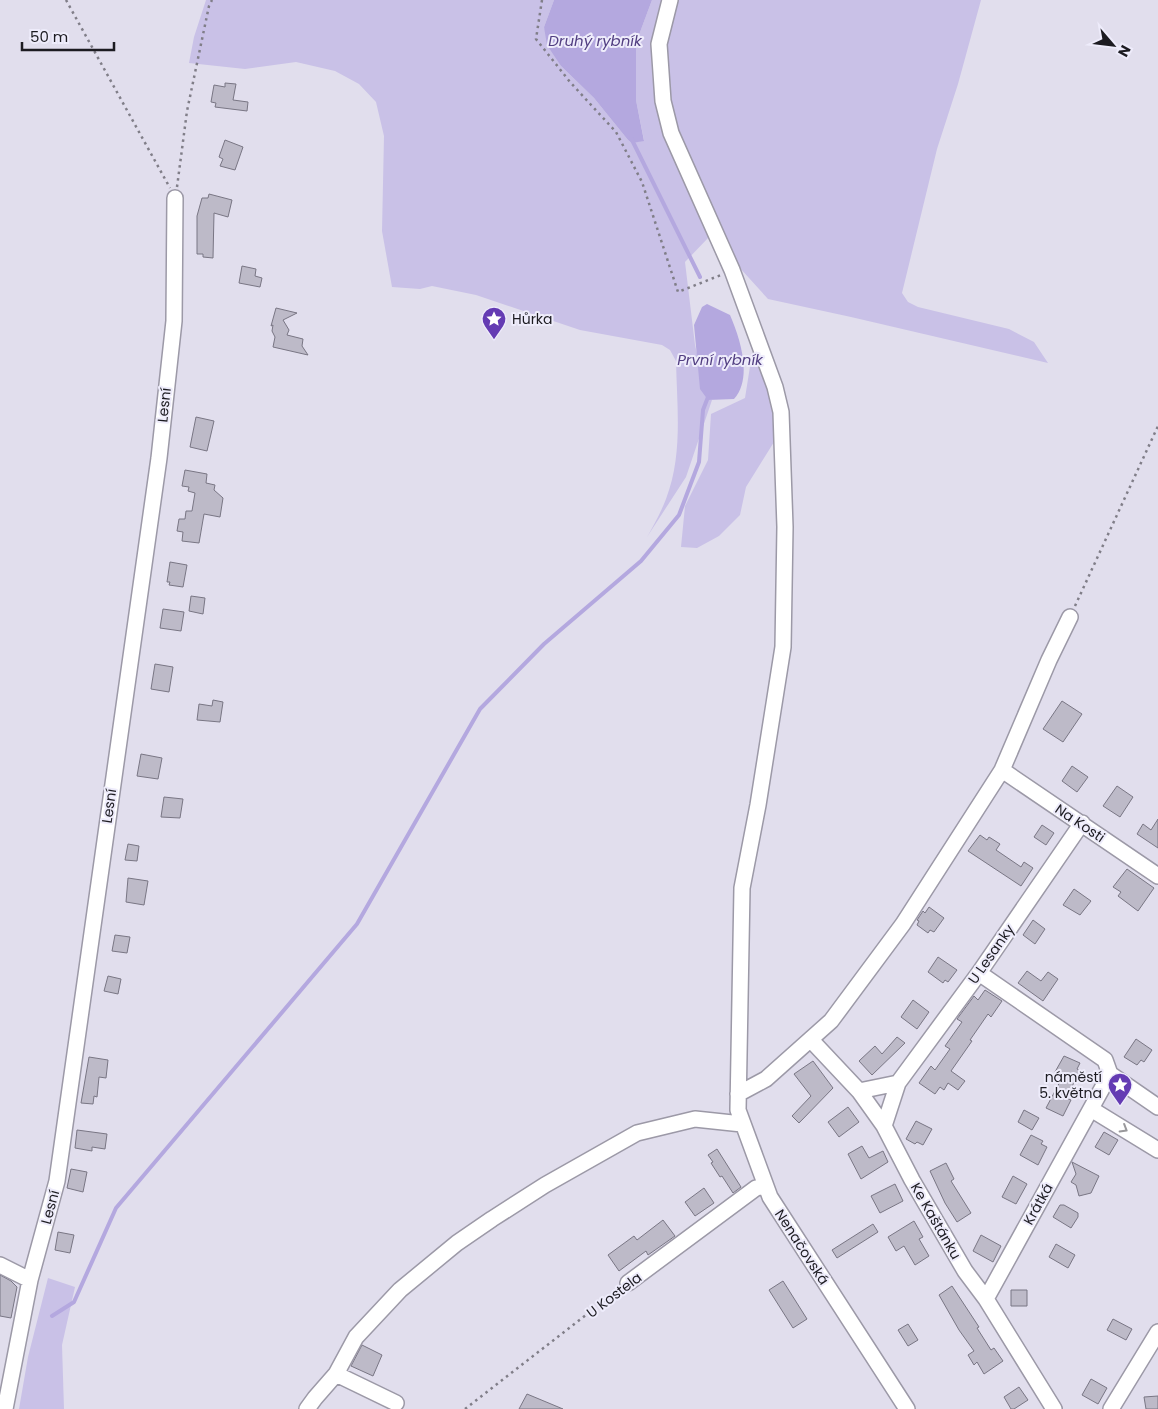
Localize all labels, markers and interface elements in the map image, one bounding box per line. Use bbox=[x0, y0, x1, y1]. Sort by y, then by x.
scale bar bbox=[22, 20, 115, 52]
north arrow bbox=[1088, 20, 1138, 70]
text: 50 m bbox=[30, 26, 68, 47]
water label: Druhý rybník bbox=[548, 30, 643, 51]
text: N bbox=[1113, 42, 1136, 60]
place icon: Hůrka bbox=[481, 306, 507, 340]
place label: Hůrka bbox=[512, 309, 553, 329]
water label: První rybník bbox=[677, 349, 764, 370]
street label: Lesní bbox=[152, 386, 176, 423]
street label: Lesní bbox=[97, 787, 121, 824]
street label: Na Kosti bbox=[1051, 799, 1109, 847]
street label: U Lesanky bbox=[963, 920, 1019, 988]
place label: náměstí 5. května bbox=[1039, 1067, 1103, 1103]
place icon: náměstí 5. května bbox=[1107, 1072, 1133, 1106]
one-way arrow bbox=[1119, 1123, 1128, 1133]
street label: Ke Kaštánku bbox=[906, 1179, 966, 1263]
street label: Krátká bbox=[1018, 1180, 1058, 1228]
street label: Lesní bbox=[36, 1187, 64, 1226]
street label: Nenačovská bbox=[770, 1205, 834, 1289]
street label: U Kostela bbox=[582, 1268, 646, 1322]

